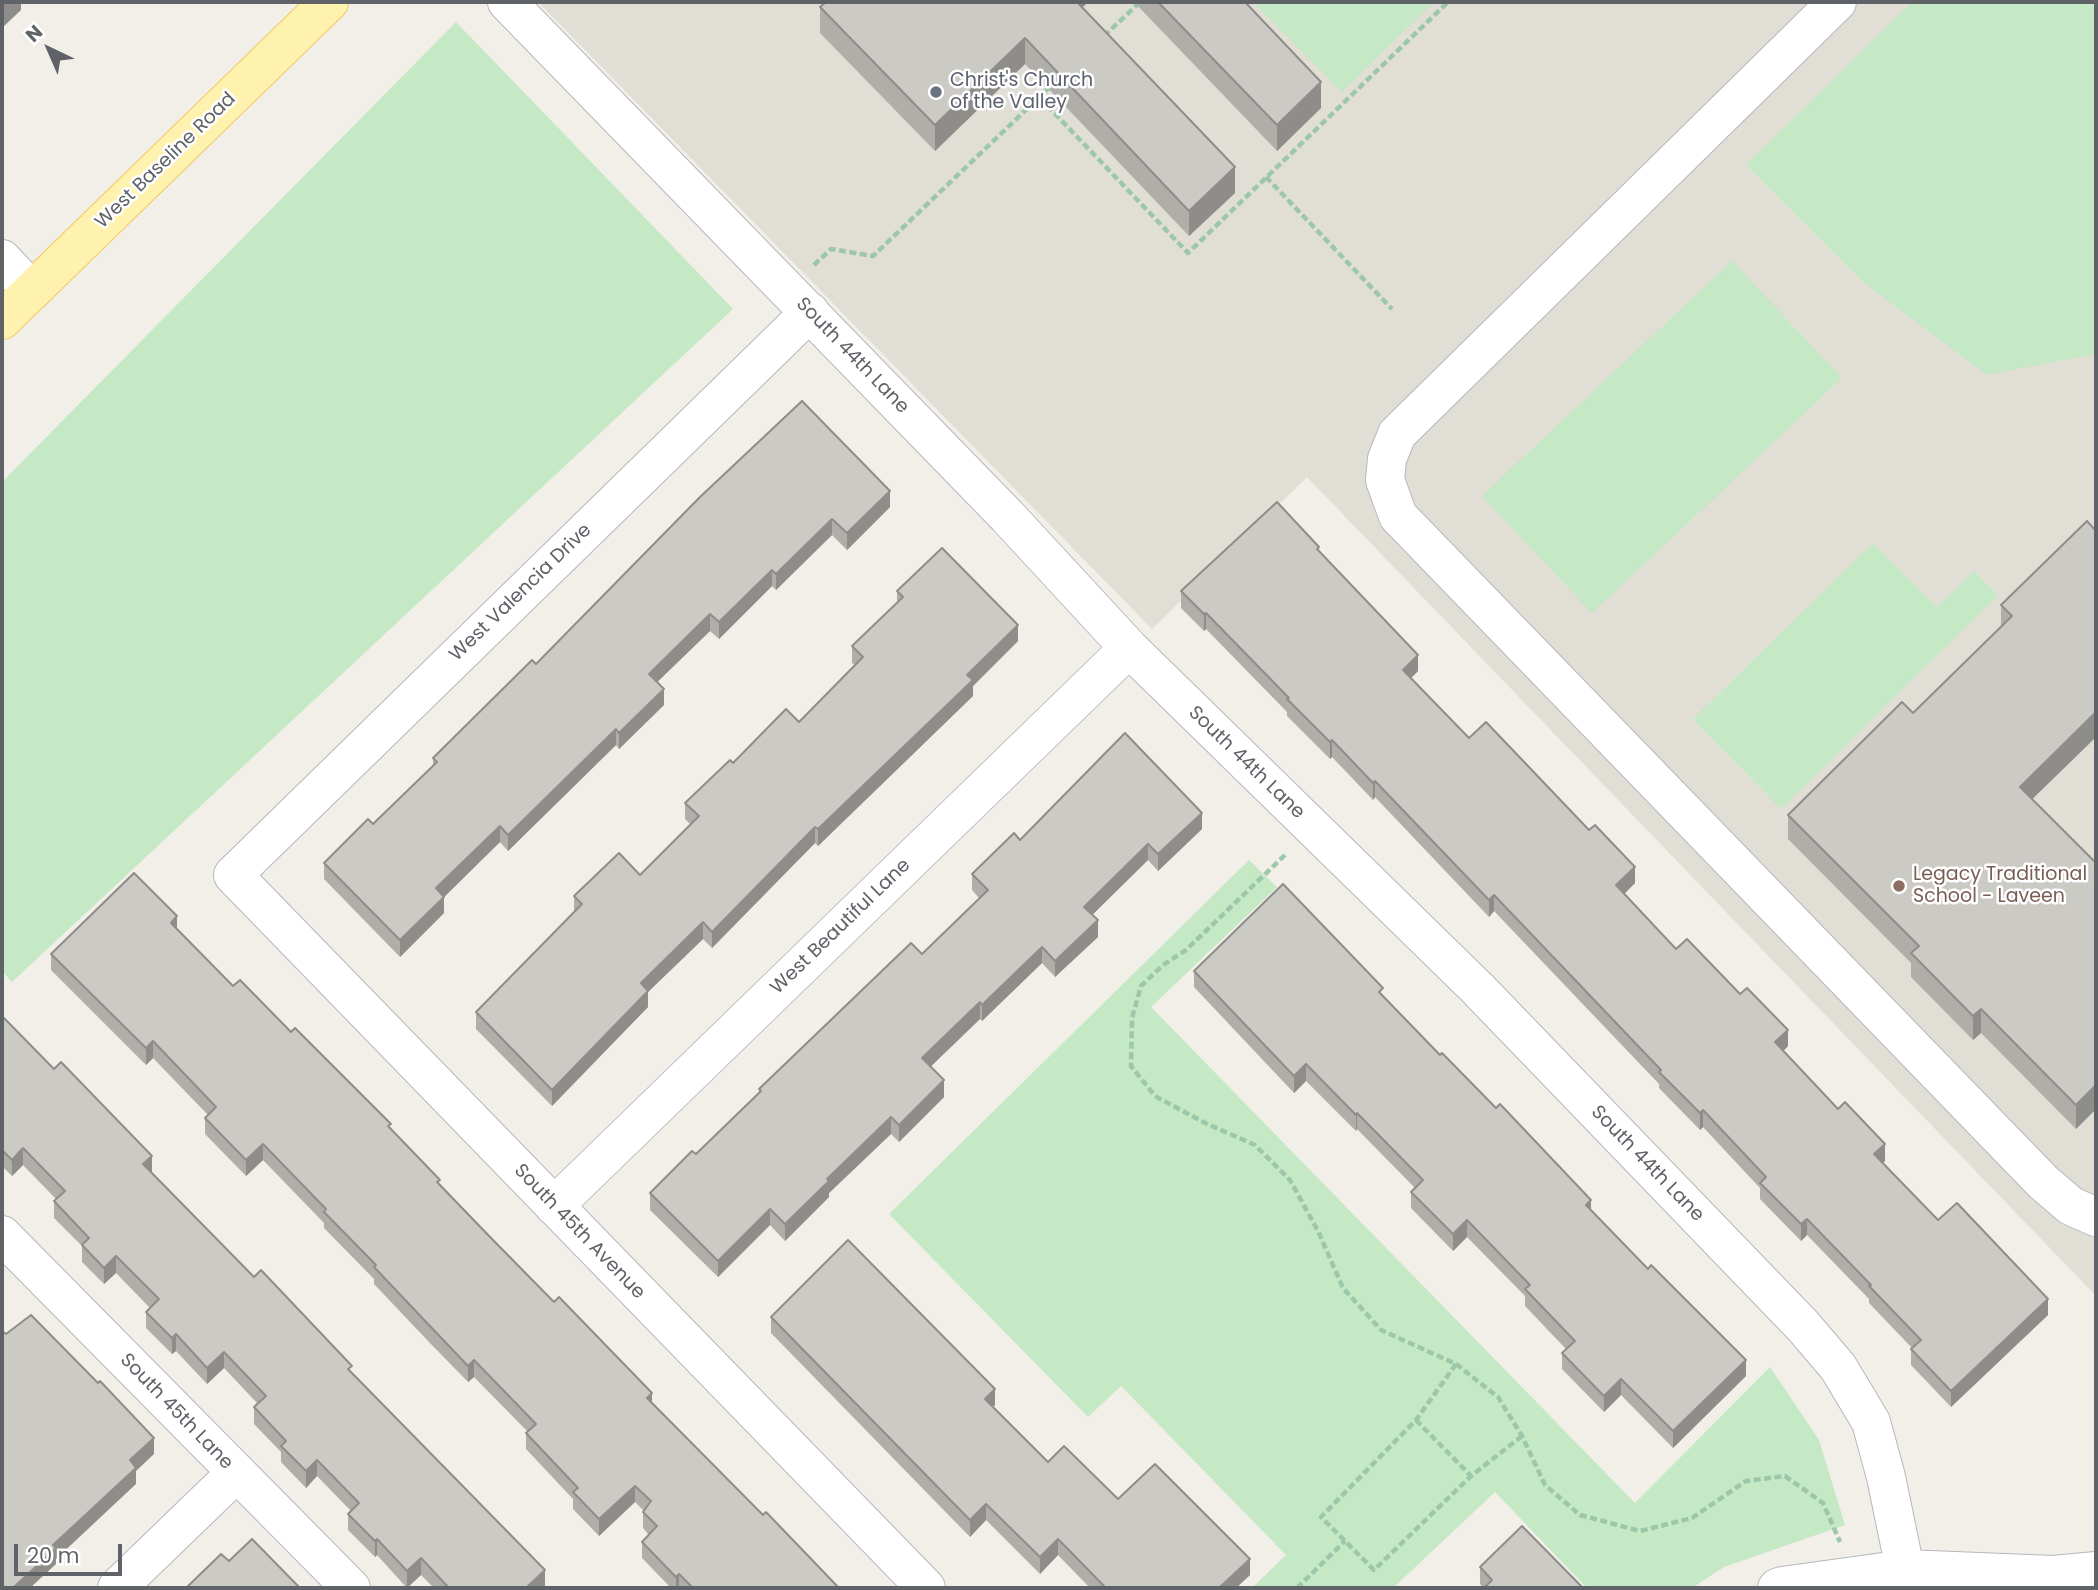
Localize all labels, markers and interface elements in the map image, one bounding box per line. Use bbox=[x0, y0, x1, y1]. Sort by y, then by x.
north arrow bbox=[14, 14, 84, 84]
text: N bbox=[20, 19, 49, 48]
place label: Christ's Church of the Valley bbox=[950, 70, 1093, 114]
marker: Christ's Church of the Valley bbox=[928, 84, 944, 100]
street label: West Baseline Road bbox=[91, 88, 241, 234]
street label: South 44th Lane bbox=[791, 293, 913, 419]
street label: West Valencia Drive bbox=[445, 519, 597, 667]
street label: South 44th Lane bbox=[1183, 702, 1309, 824]
street label: West Beautiful Lane bbox=[766, 854, 916, 1000]
place label: Legacy Traditional School - Laveen bbox=[1913, 864, 2087, 908]
marker: Legacy Traditional School - Laveen bbox=[1891, 878, 1907, 894]
street label: South 44th Lane bbox=[1586, 1101, 1708, 1227]
street label: South 45th Avenue bbox=[509, 1160, 649, 1304]
street label: South 45th Lane bbox=[115, 1349, 237, 1475]
scale bar bbox=[18, 1530, 126, 1574]
text: 20 m bbox=[27, 1541, 80, 1570]

